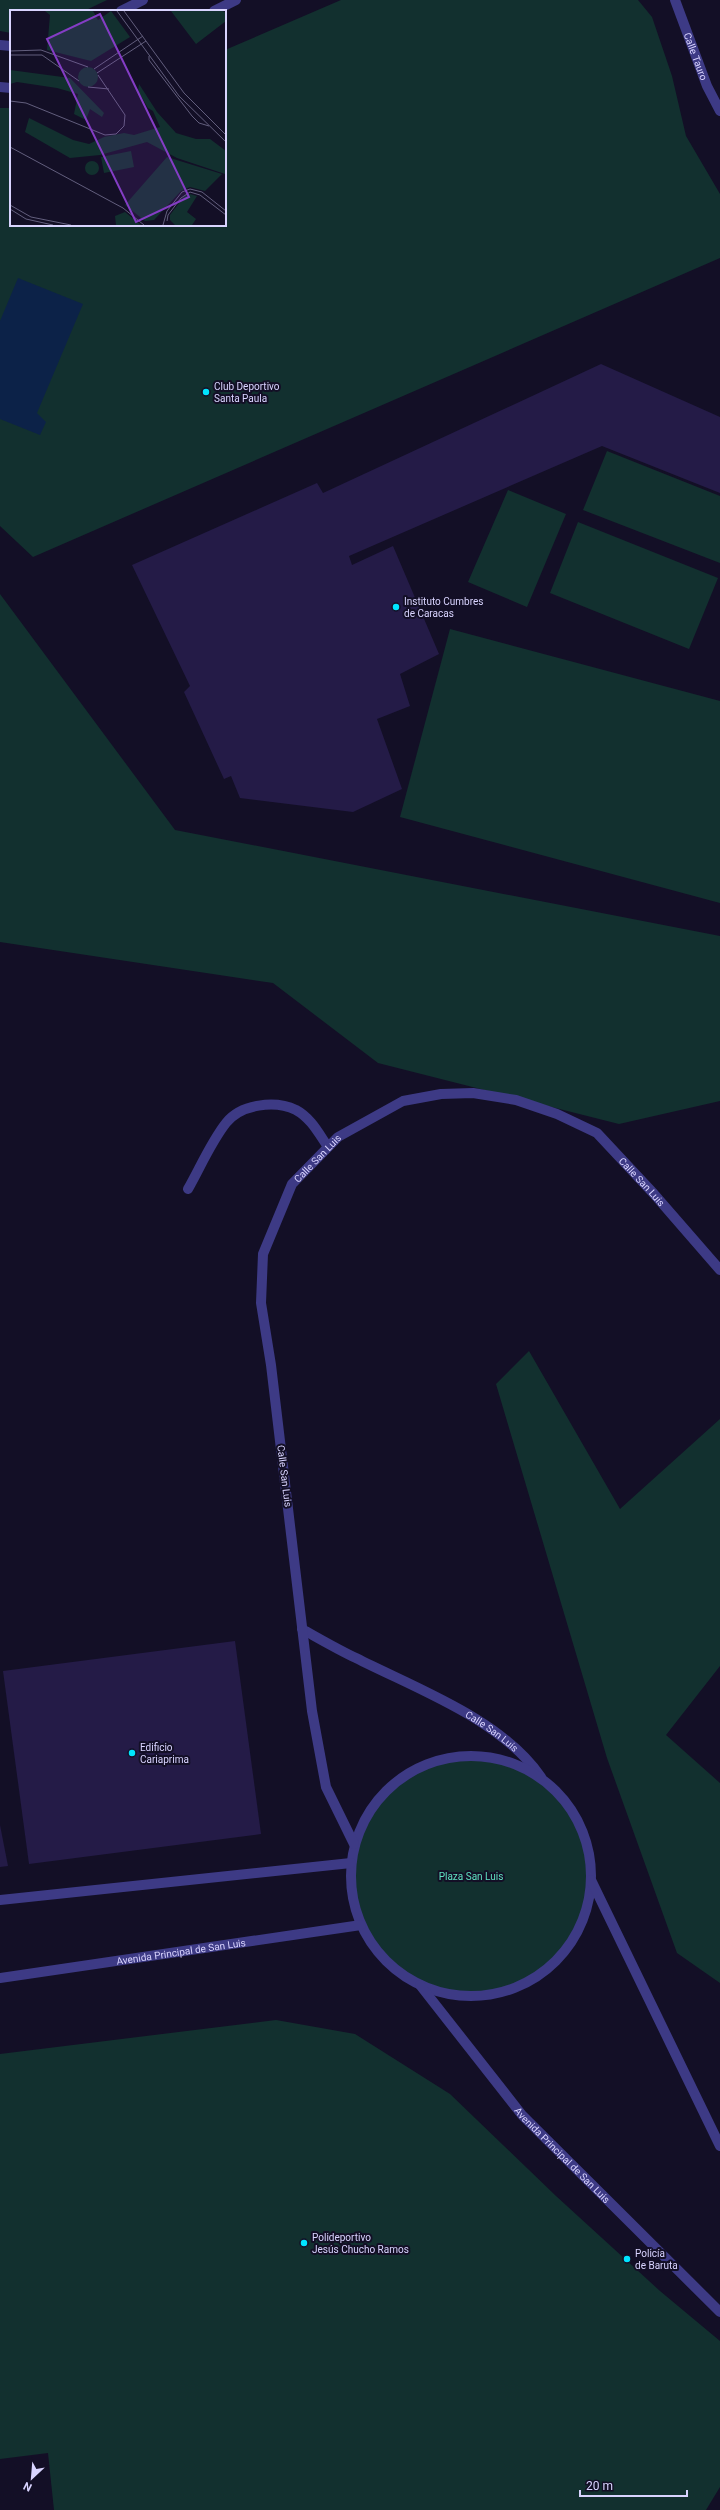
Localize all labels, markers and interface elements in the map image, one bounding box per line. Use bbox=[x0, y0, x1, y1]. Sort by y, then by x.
inset map bbox=[10, 10, 226, 226]
street label: Calle Tauro bbox=[682, 31, 709, 82]
place label: Club Deportivo Santa Paula bbox=[214, 381, 280, 404]
marker: Club Deportivo Santa Paula bbox=[201, 387, 211, 397]
place label: Instituto Cumbres de Caracas bbox=[404, 596, 483, 619]
marker: Instituto Cumbres de Caracas bbox=[391, 602, 401, 612]
street label: Calle San Luis bbox=[292, 1132, 343, 1185]
street label: Calle San Luis bbox=[617, 1155, 667, 1208]
street label: Calle San Luis bbox=[275, 1444, 294, 1508]
street label: Calle San Luis bbox=[463, 1709, 520, 1754]
place label: Edificio Cariaprima bbox=[140, 1742, 189, 1765]
marker: Edificio Cariaprima bbox=[127, 1748, 137, 1758]
park label: Plaza San Luis bbox=[439, 1871, 503, 1882]
street label: Avenida Principal de San Luis bbox=[116, 1937, 246, 1967]
street label: Avenida Principal de San Luis bbox=[512, 2105, 612, 2205]
place label: Polideportivo Jesús Chucho Ramos bbox=[312, 2232, 409, 2255]
marker: Polideportivo Jesús Chucho Ramos bbox=[299, 2238, 309, 2248]
place label: Policía de Baruta bbox=[635, 2248, 678, 2271]
marker: Policía de Baruta bbox=[622, 2254, 632, 2264]
north arrow bbox=[12, 2458, 52, 2498]
scale bar bbox=[580, 2472, 687, 2498]
text: N bbox=[21, 2479, 34, 2494]
text: 20 m bbox=[586, 2479, 613, 2493]

